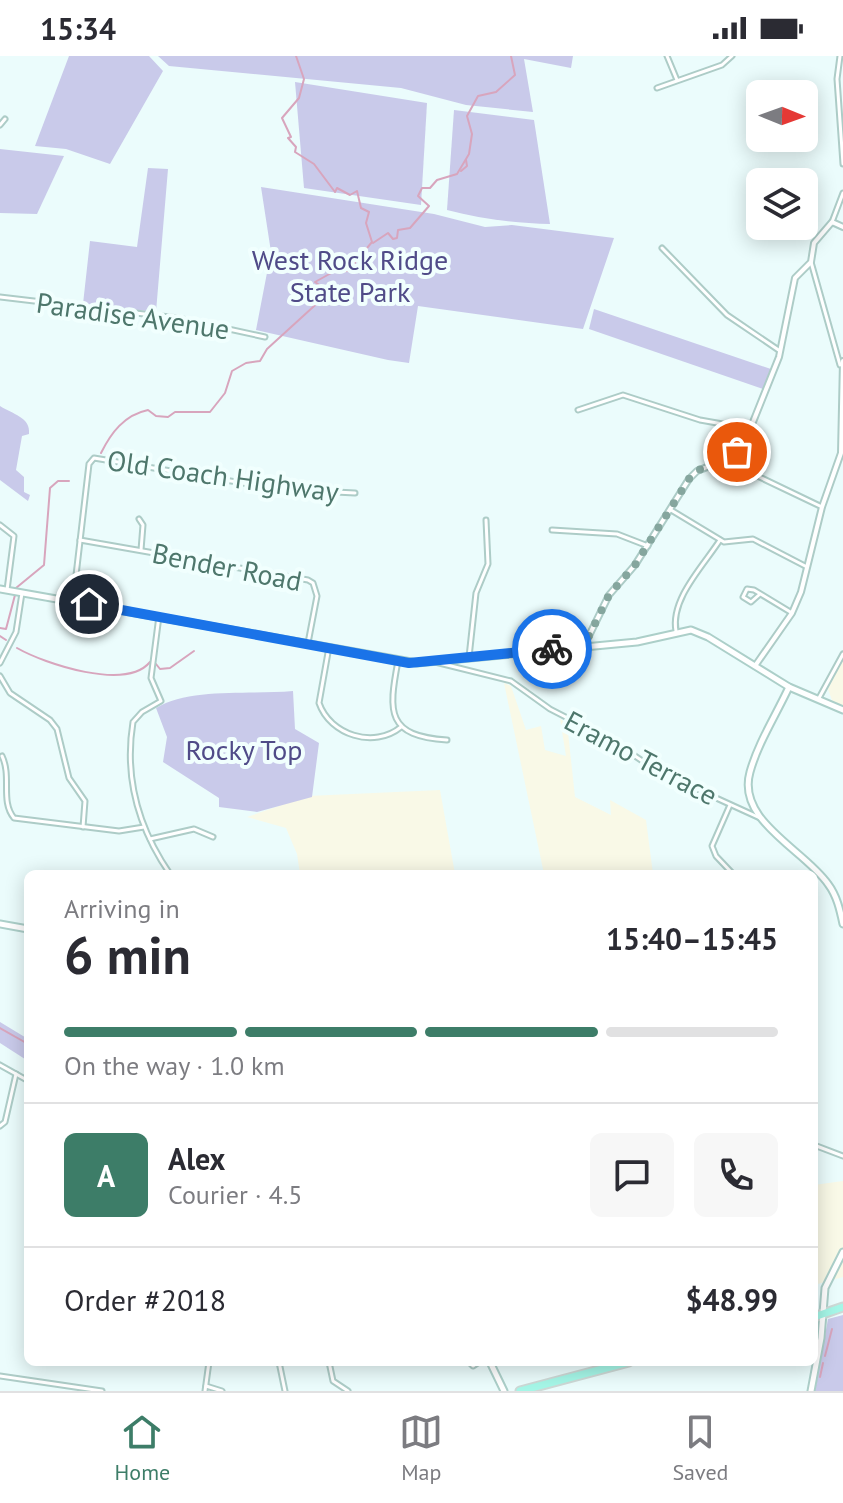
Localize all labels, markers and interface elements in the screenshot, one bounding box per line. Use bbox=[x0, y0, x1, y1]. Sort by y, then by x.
text: 15:34 bbox=[40, 9, 116, 48]
north arrow bbox=[746, 80, 818, 152]
map controls bbox=[746, 80, 818, 240]
button: layers bbox=[746, 168, 818, 240]
park label: West Rock Ridge State Park bbox=[252, 241, 448, 310]
street label: Paradise Avenue bbox=[34, 284, 232, 347]
pin bbox=[703, 418, 771, 486]
icon: bag bbox=[715, 430, 759, 474]
street label: Old Coach Highway bbox=[105, 441, 341, 510]
street label: Bender Road bbox=[149, 534, 305, 599]
pin bbox=[55, 570, 123, 638]
icon: home bbox=[67, 582, 111, 626]
courier bbox=[512, 609, 592, 689]
icon: bike bbox=[530, 627, 574, 671]
street label: Eramo Terrace bbox=[558, 702, 724, 813]
park label: Rocky Top bbox=[186, 731, 302, 768]
text: Arriving in bbox=[64, 892, 180, 925]
text: 15:40–15:45 bbox=[606, 919, 778, 958]
text: 6 min bbox=[64, 921, 191, 988]
text: On the way · 1.0 km bbox=[64, 1049, 285, 1082]
button: chat bbox=[590, 1133, 674, 1217]
button: phone bbox=[694, 1133, 778, 1217]
text: Alex bbox=[168, 1139, 225, 1178]
text: A bbox=[97, 1156, 115, 1195]
text: Courier · 4.5 bbox=[168, 1178, 302, 1211]
text: Order #2018 bbox=[64, 1280, 226, 1319]
text: $48.99 bbox=[686, 1280, 778, 1319]
tab: Home bbox=[115, 1410, 170, 1486]
tab: Map bbox=[399, 1410, 443, 1486]
tab: Saved bbox=[672, 1410, 728, 1486]

